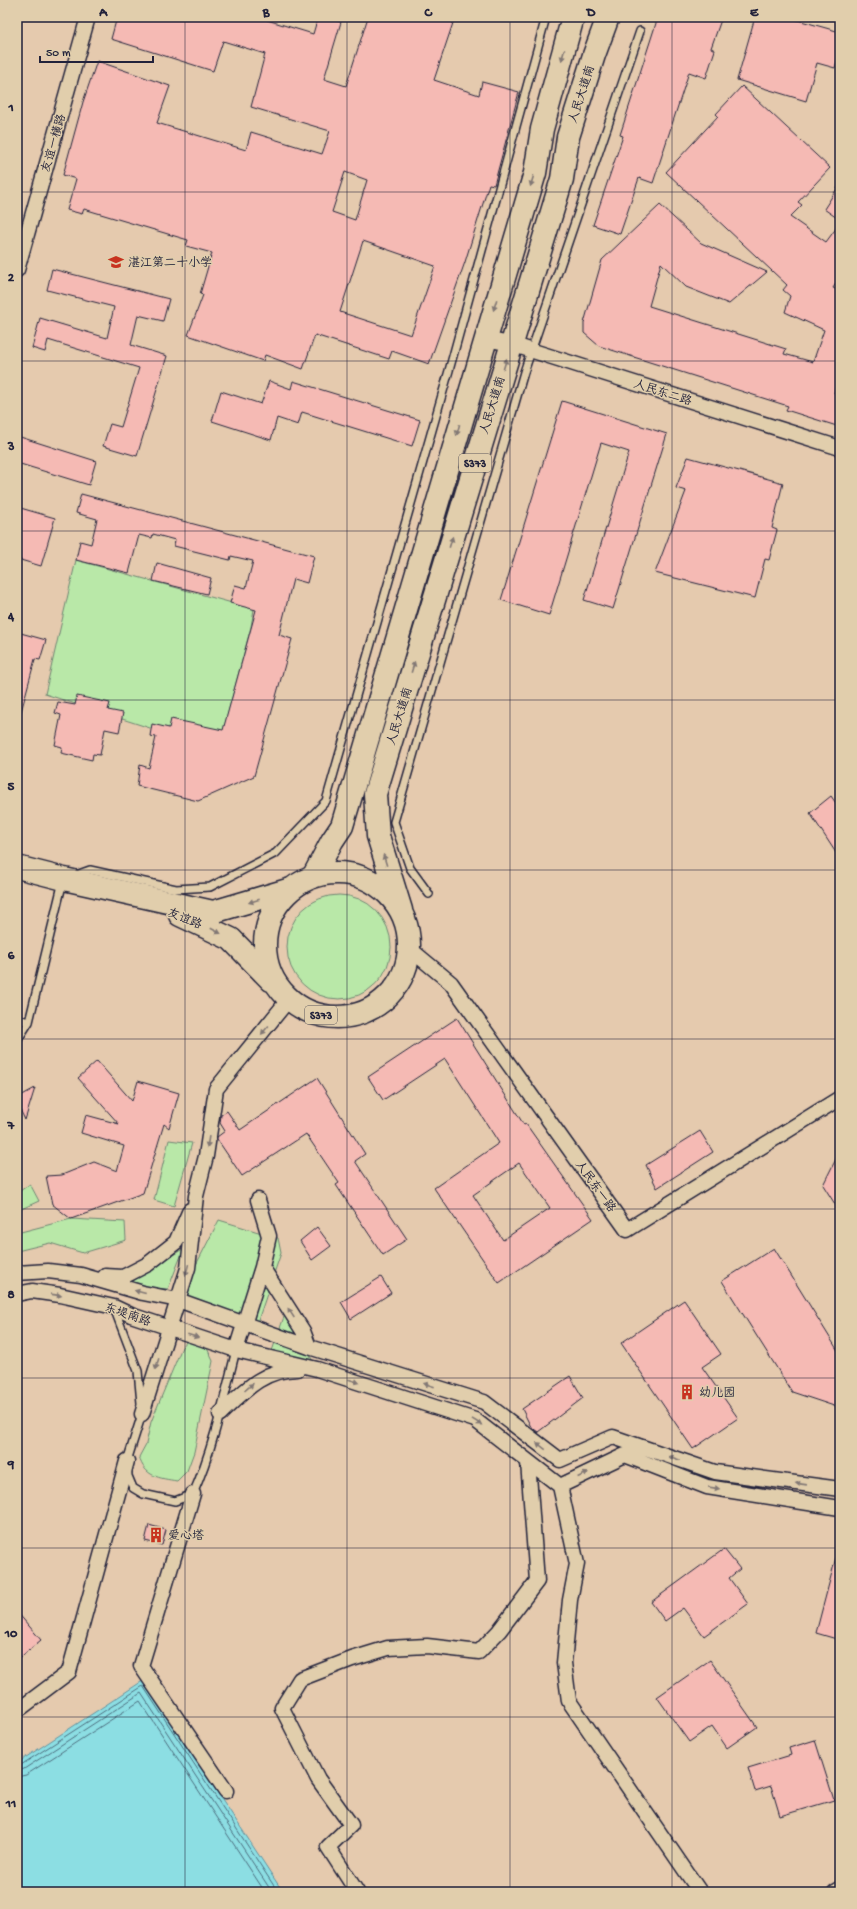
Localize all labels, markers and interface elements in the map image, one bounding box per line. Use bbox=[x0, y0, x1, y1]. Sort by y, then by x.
text: A bbox=[98, 6, 108, 21]
text: B bbox=[262, 6, 271, 21]
text: C bbox=[423, 6, 433, 21]
text: D bbox=[586, 6, 596, 21]
text: E bbox=[750, 6, 759, 21]
scale bar bbox=[40, 38, 153, 64]
text: 50 m bbox=[46, 47, 71, 61]
one-way arrow bbox=[559, 48, 565, 61]
street label: 人民大道南 bbox=[566, 64, 599, 125]
text: 1 bbox=[7, 101, 14, 116]
street label: 友谊一横路 bbox=[38, 112, 70, 174]
one-way arrow bbox=[529, 175, 535, 187]
school or university icon: 湛江第二十小学 bbox=[107, 253, 125, 271]
place label: 湛江第二十小学 bbox=[128, 256, 212, 271]
text: 2 bbox=[8, 271, 15, 286]
one-way arrow bbox=[492, 300, 498, 312]
one-way arrow bbox=[502, 358, 508, 370]
street label: 人民大道南 bbox=[477, 375, 509, 436]
street label: 人民东二路 bbox=[632, 377, 693, 410]
one-way arrow bbox=[455, 424, 461, 436]
text: 3 bbox=[7, 440, 15, 455]
road number: S373 bbox=[459, 454, 491, 472]
one-way arrow bbox=[448, 536, 454, 548]
text: 4 bbox=[7, 610, 15, 625]
one-way arrow bbox=[410, 660, 416, 672]
street label: 人民大道南 bbox=[384, 686, 416, 747]
text: 5 bbox=[8, 780, 15, 795]
one-way arrow bbox=[382, 854, 388, 866]
one-way arrow bbox=[248, 898, 260, 904]
street label: 友谊路 bbox=[165, 906, 204, 933]
one-way arrow bbox=[211, 928, 222, 935]
text: 6 bbox=[8, 949, 15, 964]
road number: S373 bbox=[305, 1006, 337, 1024]
one-way arrow bbox=[261, 1024, 270, 1035]
text: 7 bbox=[7, 1119, 16, 1134]
one-way arrow bbox=[205, 1136, 211, 1148]
street label: 人民东一路 bbox=[571, 1158, 618, 1216]
one-way arrow bbox=[183, 1263, 189, 1276]
text: 8 bbox=[7, 1288, 15, 1303]
one-way arrow bbox=[133, 1289, 145, 1295]
one-way arrow bbox=[50, 1292, 62, 1298]
street label: 东堤南路 bbox=[102, 1301, 153, 1330]
one-way arrow bbox=[287, 1307, 295, 1318]
one-way arrow bbox=[187, 1333, 199, 1339]
one-way arrow bbox=[154, 1358, 160, 1370]
one-way arrow bbox=[348, 1378, 360, 1384]
one-way arrow bbox=[423, 1382, 435, 1388]
one-way arrow bbox=[244, 1383, 253, 1392]
building icon: 幼儿园 bbox=[678, 1383, 696, 1401]
place label: 幼儿园 bbox=[699, 1386, 735, 1401]
one-way arrow bbox=[471, 1419, 483, 1426]
one-way arrow bbox=[536, 1442, 547, 1450]
one-way arrow bbox=[668, 1455, 680, 1461]
text: 9 bbox=[7, 1458, 15, 1473]
one-way arrow bbox=[577, 1472, 589, 1478]
one-way arrow bbox=[795, 1481, 807, 1487]
one-way arrow bbox=[708, 1485, 720, 1491]
building icon: 爱心塔 bbox=[147, 1526, 165, 1544]
place label: 爱心塔 bbox=[168, 1528, 204, 1544]
text: 10 bbox=[4, 1627, 18, 1642]
text: 11 bbox=[5, 1797, 16, 1812]

